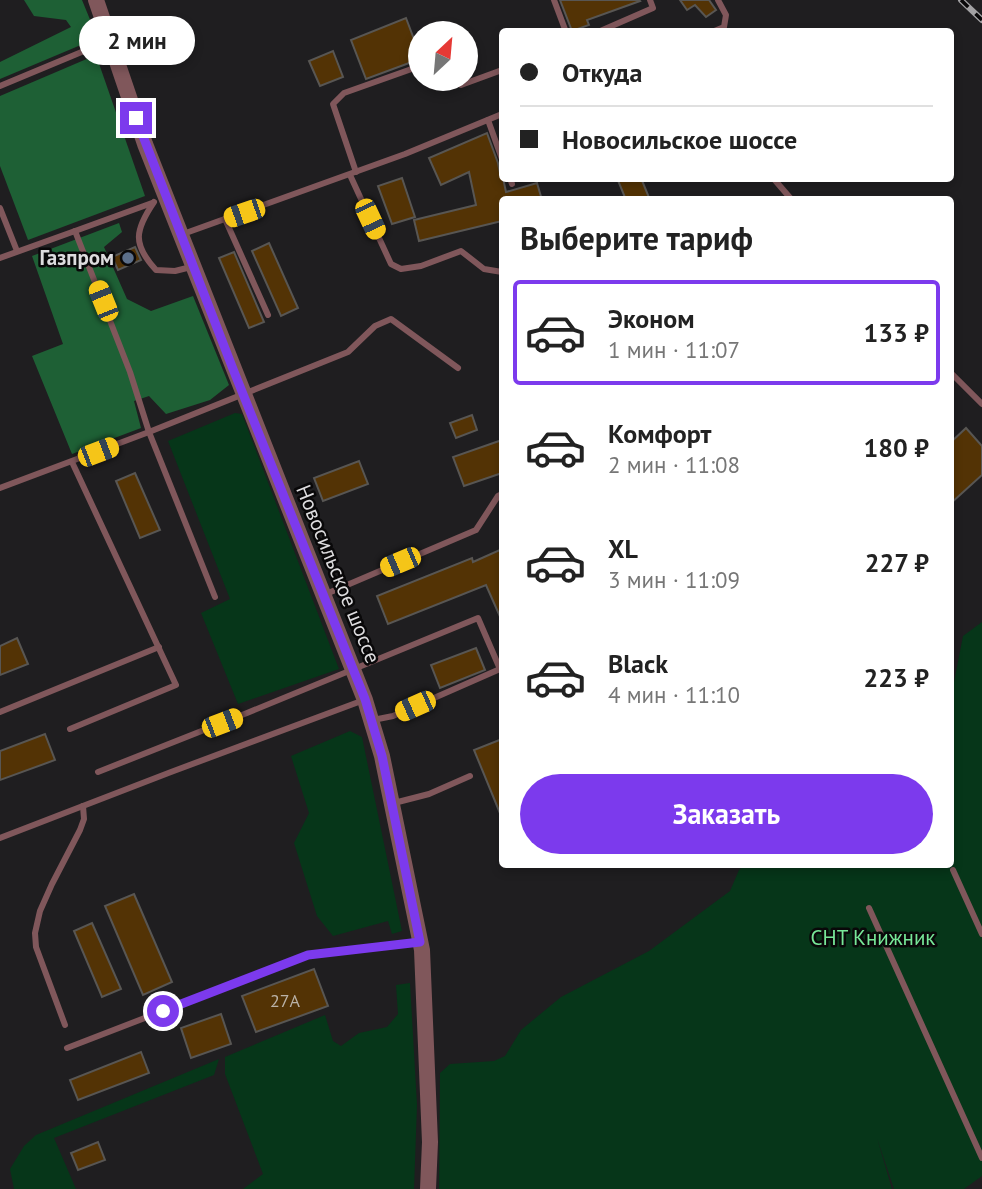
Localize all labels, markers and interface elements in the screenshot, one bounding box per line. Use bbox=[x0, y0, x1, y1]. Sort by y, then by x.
callout: 2 мин bbox=[78, 17, 194, 66]
north arrow bbox=[408, 21, 478, 91]
map controls bbox=[408, 21, 478, 91]
text: 2 мин bbox=[107, 26, 167, 55]
text: Откуда bbox=[562, 56, 642, 89]
route end bbox=[120, 102, 152, 134]
text: Новосильское шоссе bbox=[562, 123, 797, 156]
car bbox=[221, 196, 268, 230]
car bbox=[352, 196, 389, 242]
text: Выберите тариф bbox=[520, 217, 753, 259]
place label: Газпром bbox=[40, 244, 114, 271]
marker: Газпром bbox=[120, 250, 136, 266]
car bbox=[86, 278, 121, 324]
icon: car bbox=[524, 301, 587, 364]
text: Эконом bbox=[608, 302, 695, 335]
text: 133 ₽ bbox=[863, 316, 929, 349]
text: 1 мин · 11:07 bbox=[608, 335, 740, 364]
icon: car bbox=[524, 416, 587, 479]
text: Комфорт bbox=[608, 417, 711, 450]
text: 180 ₽ bbox=[863, 431, 929, 464]
car bbox=[75, 435, 122, 469]
text: 2 мин · 11:08 bbox=[608, 450, 740, 479]
street label: Новосильское шоссе bbox=[290, 481, 387, 667]
icon: car bbox=[524, 531, 587, 594]
text: XL bbox=[608, 532, 638, 565]
car bbox=[377, 544, 424, 580]
text: 227 ₽ bbox=[865, 546, 929, 579]
text: 3 мин · 11:09 bbox=[608, 565, 740, 594]
icon: car bbox=[524, 646, 587, 709]
text: Black bbox=[608, 647, 668, 680]
text: 223 ₽ bbox=[863, 661, 929, 694]
text: 4 мин · 11:10 bbox=[608, 680, 740, 709]
car bbox=[392, 688, 439, 724]
car bbox=[199, 706, 246, 740]
button: Заказать bbox=[520, 774, 933, 854]
park label: СНТ Книжник bbox=[811, 924, 935, 951]
house number: 27А bbox=[270, 989, 301, 1012]
route start bbox=[147, 995, 179, 1027]

